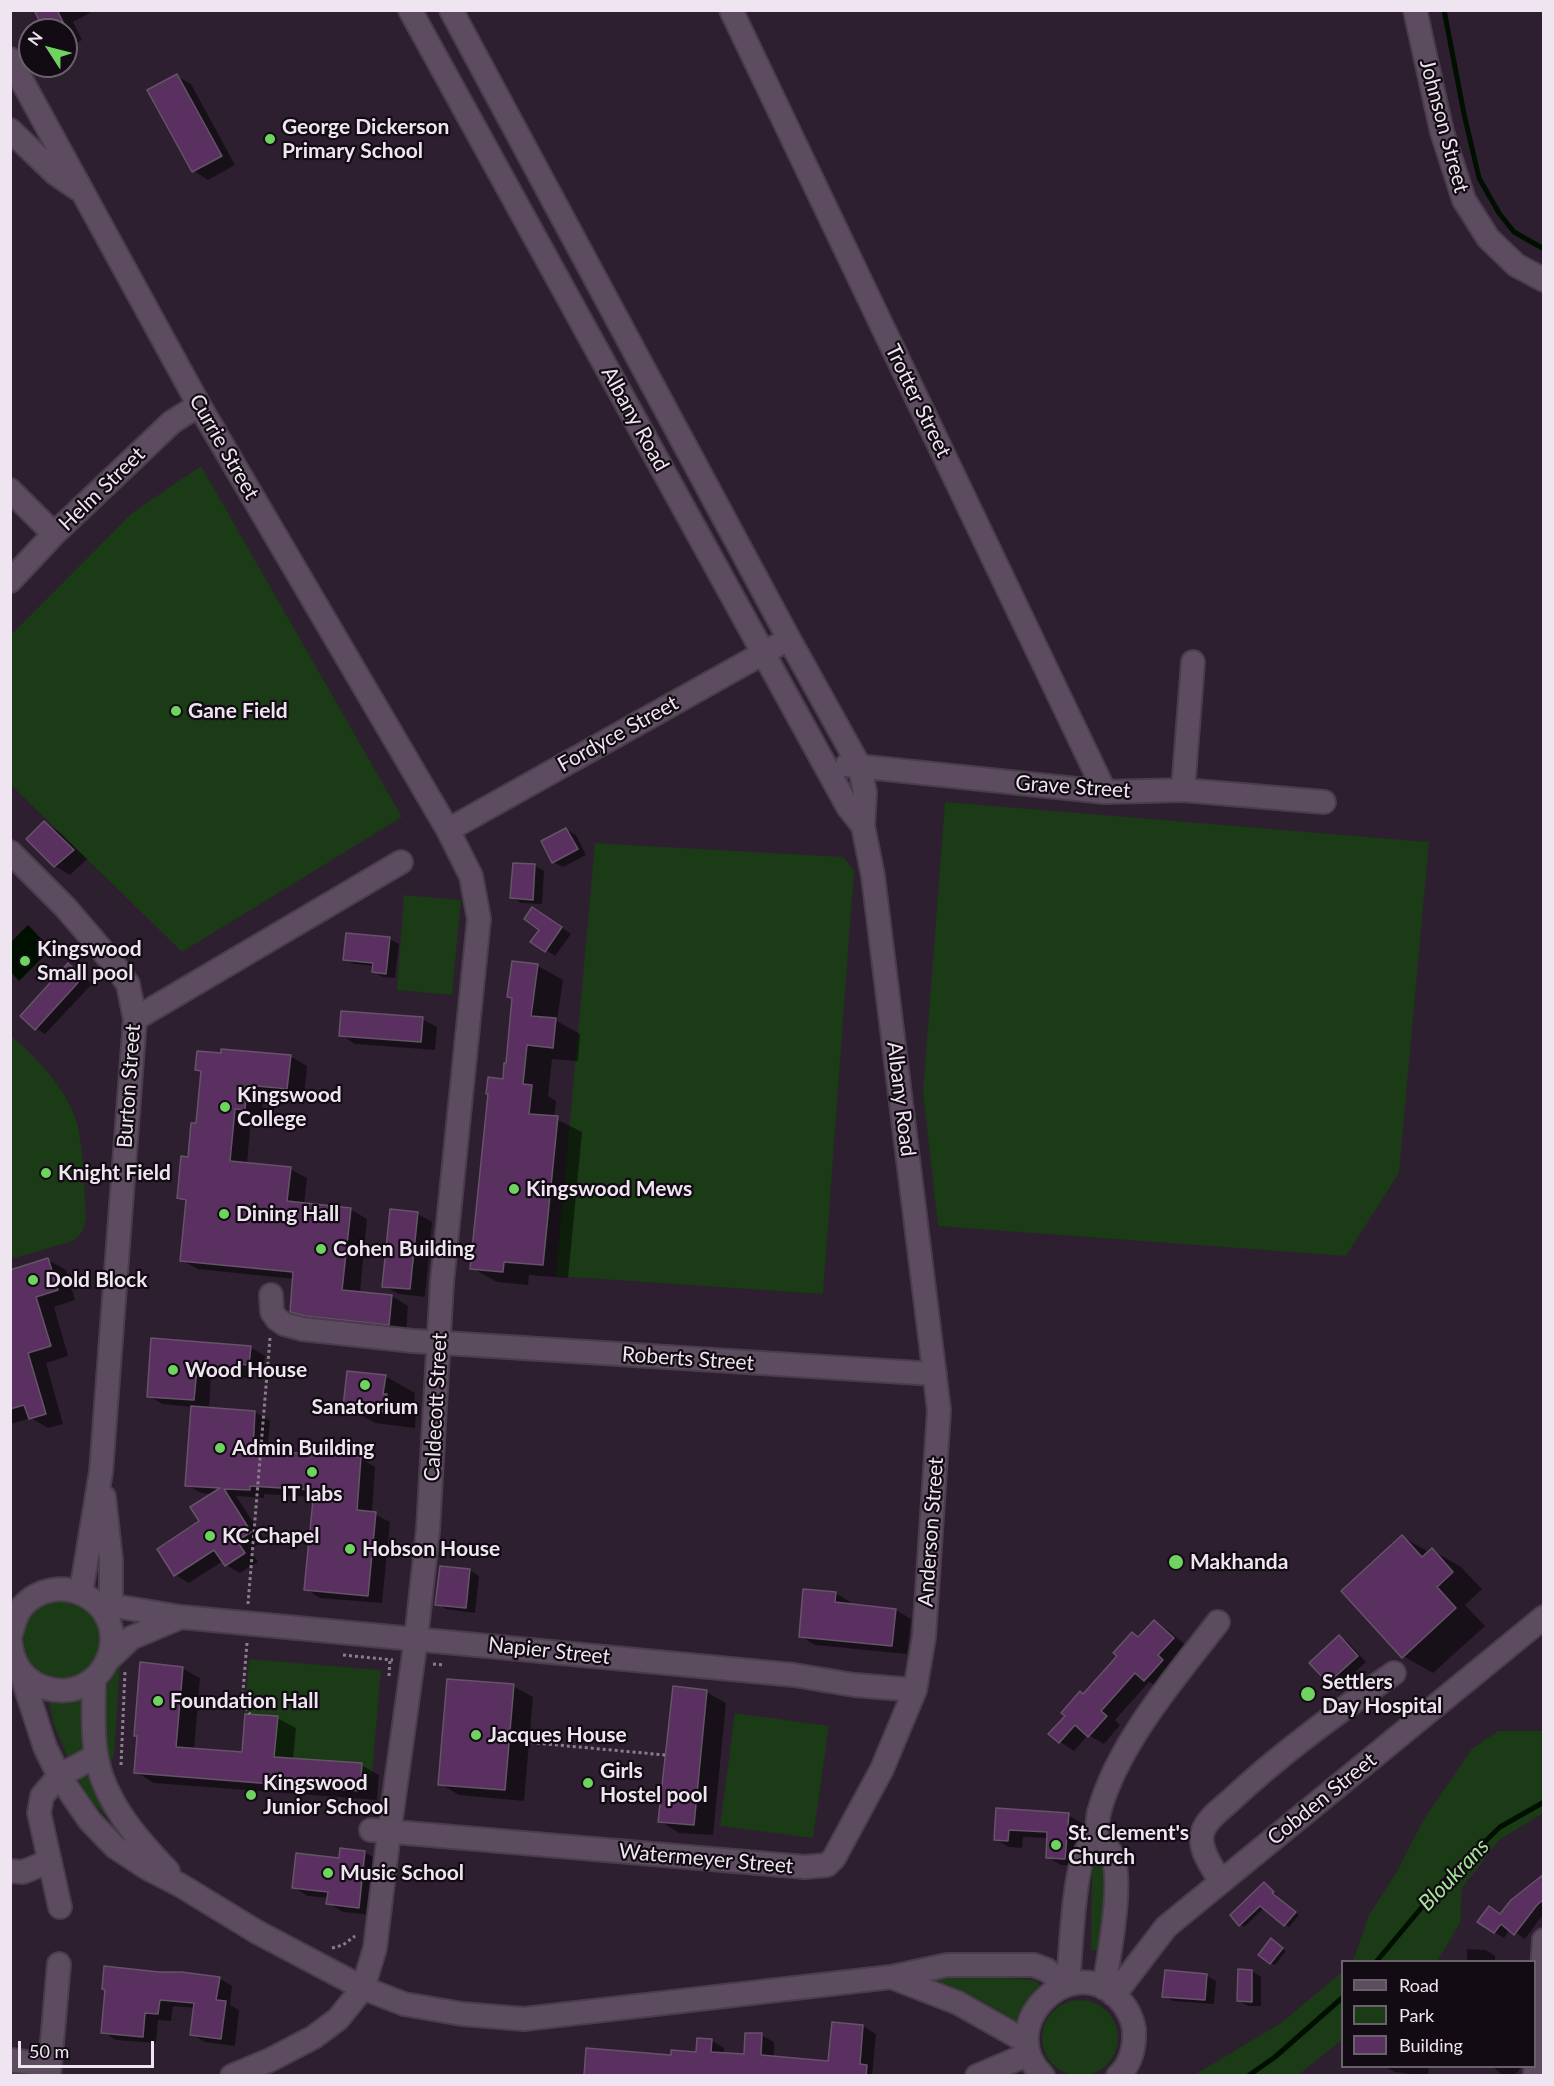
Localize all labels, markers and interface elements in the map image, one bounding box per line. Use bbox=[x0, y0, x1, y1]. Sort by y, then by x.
north arrow bbox=[18, 18, 78, 78]
text: N bbox=[23, 28, 46, 49]
street label: Johnson Street bbox=[1414, 56, 1474, 196]
place label: George Dickerson Primary School bbox=[282, 114, 449, 164]
marker: George Dickerson Primary School bbox=[263, 132, 277, 146]
street label: Trotter Street bbox=[880, 340, 956, 462]
street label: Albany Road bbox=[596, 362, 674, 476]
street label: Currie Street bbox=[184, 390, 264, 504]
street label: Helm Street bbox=[54, 442, 150, 536]
street label: Fordyce Street bbox=[553, 690, 683, 778]
place label: Gane Field bbox=[188, 698, 288, 724]
marker: Gane Field bbox=[169, 704, 183, 718]
street label: Grave Street bbox=[1015, 770, 1131, 804]
place label: Kingswood Small pool bbox=[37, 936, 142, 986]
marker: Kingswood Small pool bbox=[18, 954, 32, 968]
street label: Burton Street bbox=[112, 1023, 146, 1149]
street label: Albany Road bbox=[881, 1040, 921, 1158]
place label: Kingswood College bbox=[237, 1082, 342, 1132]
marker: Kingswood College bbox=[218, 1100, 232, 1114]
place label: Knight Field bbox=[58, 1160, 171, 1186]
marker: Knight Field bbox=[39, 1166, 53, 1180]
place label: Kingswood Mews bbox=[526, 1176, 692, 1202]
marker: Kingswood Mews bbox=[507, 1182, 521, 1196]
place label: Dining Hall bbox=[236, 1201, 339, 1227]
marker: Dining Hall bbox=[217, 1207, 231, 1221]
place label: Cohen Building bbox=[333, 1236, 475, 1262]
marker: Cohen Building bbox=[314, 1242, 328, 1256]
place label: Dold Block bbox=[45, 1267, 147, 1293]
marker: Dold Block bbox=[26, 1273, 40, 1287]
street label: Caldecott Street bbox=[420, 1332, 452, 1482]
street label: Roberts Street bbox=[621, 1342, 755, 1376]
place label: Wood House bbox=[185, 1357, 307, 1383]
marker: Wood House bbox=[166, 1363, 180, 1377]
marker: Sanatorium bbox=[358, 1378, 372, 1392]
place label: Sanatorium bbox=[312, 1394, 418, 1420]
place label: Admin Building bbox=[232, 1435, 374, 1461]
marker: Admin Building bbox=[213, 1441, 227, 1455]
street label: Anderson Street bbox=[913, 1456, 949, 1608]
marker: IT labs bbox=[305, 1465, 319, 1479]
place label: IT labs bbox=[282, 1481, 342, 1507]
place label: KC Chapel bbox=[222, 1523, 319, 1549]
marker: KC Chapel bbox=[203, 1529, 217, 1543]
place label: Hobson House bbox=[362, 1536, 500, 1562]
marker: Hobson House bbox=[343, 1542, 357, 1556]
place label: Makhanda bbox=[1190, 1549, 1288, 1575]
marker: Makhanda bbox=[1167, 1553, 1185, 1571]
street label: Napier Street bbox=[487, 1632, 611, 1670]
place label: Settlers Day Hospital bbox=[1322, 1669, 1442, 1719]
marker: Settlers Day Hospital bbox=[1299, 1685, 1317, 1703]
place label: Foundation Hall bbox=[170, 1688, 319, 1714]
marker: Foundation Hall bbox=[151, 1694, 165, 1708]
place label: Jacques House bbox=[488, 1722, 627, 1748]
marker: Jacques House bbox=[469, 1728, 483, 1742]
street label: Cobden Street bbox=[1262, 1747, 1382, 1851]
place label: Girls Hostel pool bbox=[600, 1758, 708, 1808]
place label: Kingswood Junior School bbox=[263, 1770, 389, 1820]
marker: Girls Hostel pool bbox=[581, 1776, 595, 1790]
marker: Kingswood Junior School bbox=[244, 1788, 258, 1802]
place label: St. Clement's Church bbox=[1068, 1820, 1189, 1870]
water label: Bloukrans bbox=[1413, 1833, 1495, 1917]
marker: St. Clement's Church bbox=[1049, 1838, 1063, 1852]
street label: Watermeyer Street bbox=[618, 1839, 794, 1879]
place label: Music School bbox=[340, 1860, 464, 1886]
marker: Music School bbox=[321, 1866, 335, 1880]
legend bbox=[1341, 1960, 1536, 2068]
text: Road bbox=[1399, 1974, 1439, 1996]
text: Park bbox=[1399, 2004, 1434, 2026]
scale bar bbox=[21, 2029, 158, 2067]
text: Building bbox=[1399, 2034, 1463, 2056]
text: 50 m bbox=[29, 2040, 69, 2062]

